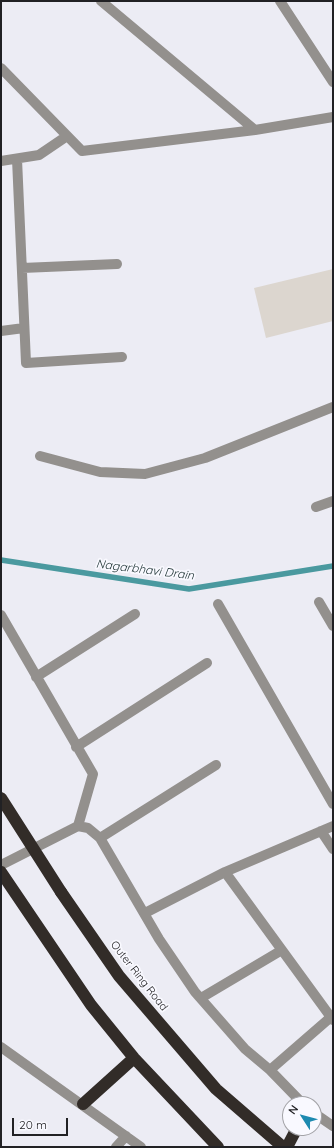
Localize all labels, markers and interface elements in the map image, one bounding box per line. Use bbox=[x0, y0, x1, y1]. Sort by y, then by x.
water label: Nagarbhavi Drain bbox=[95, 557, 195, 583]
street label: Outer Ring Road bbox=[108, 938, 170, 1014]
north arrow bbox=[282, 1096, 322, 1136]
text: N bbox=[285, 1102, 301, 1117]
scale bar bbox=[14, 1110, 70, 1136]
text: 20 m bbox=[19, 1117, 47, 1132]

